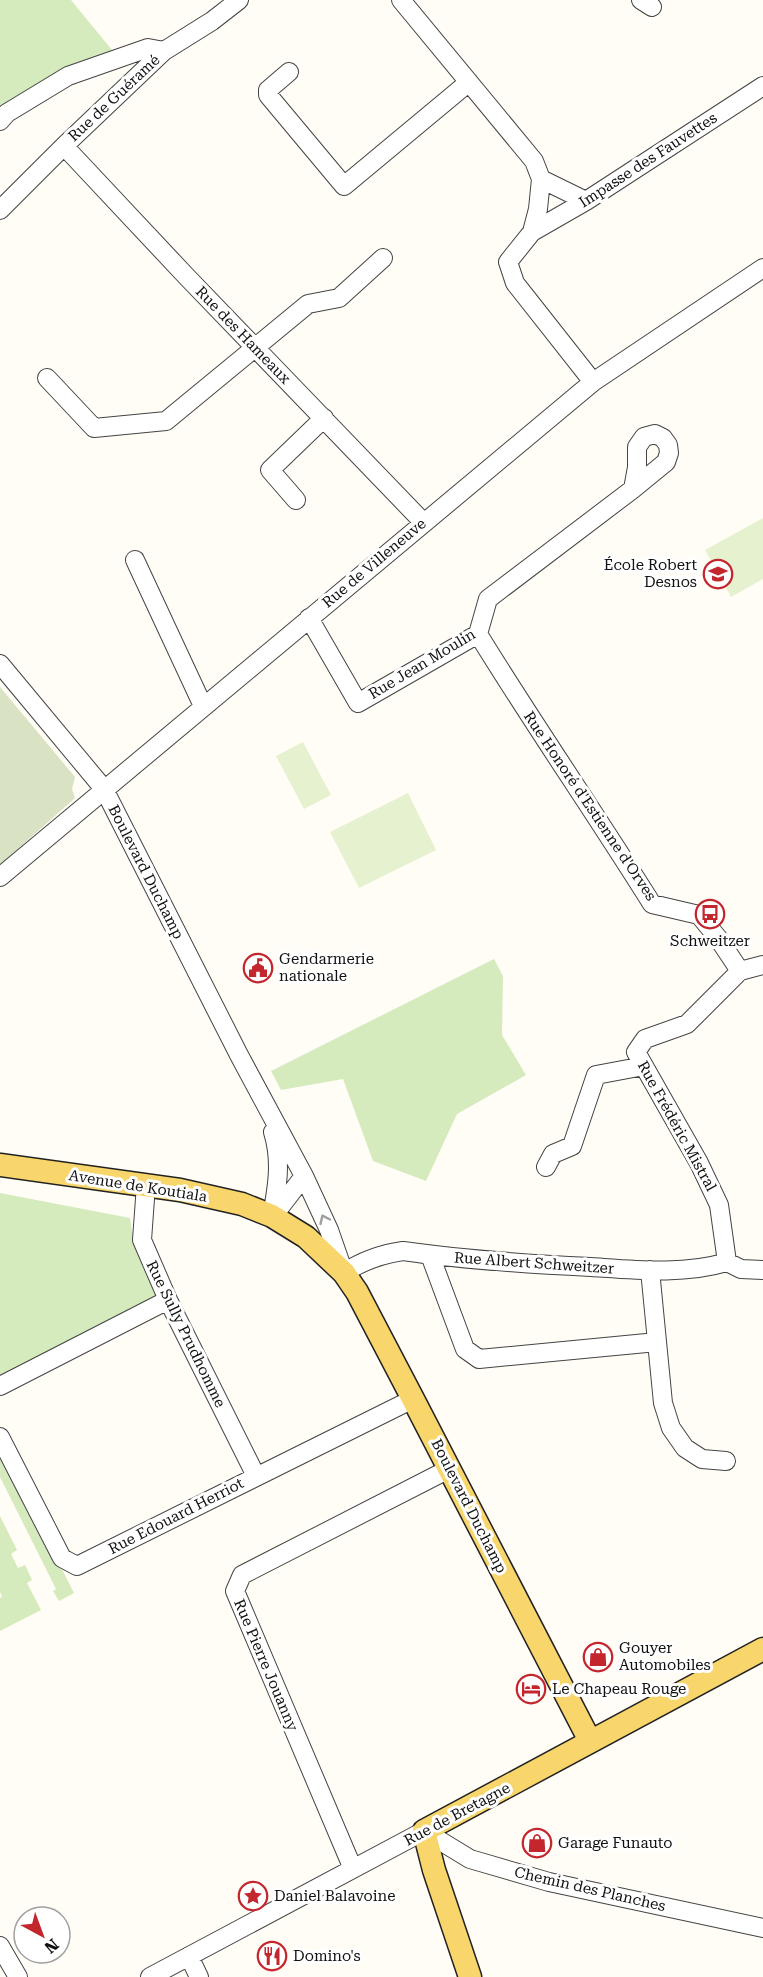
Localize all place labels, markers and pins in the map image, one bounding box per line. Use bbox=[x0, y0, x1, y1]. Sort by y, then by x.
place label: École Robert Desnos bbox=[604, 556, 697, 591]
school or university icon: École Robert Desnos bbox=[702, 558, 734, 590]
bus stop icon: Schweitzer bbox=[694, 898, 726, 930]
place label: Schweitzer bbox=[670, 932, 750, 950]
place label: Gendarmerie nationale bbox=[279, 950, 374, 985]
public building icon: Gendarmerie nationale bbox=[242, 952, 274, 984]
place label: Gouyer Automobiles bbox=[619, 1639, 711, 1674]
shop icon: Gouyer Automobiles bbox=[582, 1641, 614, 1673]
hotel icon: Le Chapeau Rouge bbox=[515, 1673, 547, 1705]
place label: Le Chapeau Rouge bbox=[552, 1680, 686, 1698]
shop icon: Garage Funauto bbox=[521, 1827, 553, 1859]
place label: Garage Funauto bbox=[558, 1834, 672, 1852]
place icon: Daniel Balavoine bbox=[237, 1880, 269, 1912]
place label: Daniel Balavoine bbox=[274, 1887, 395, 1905]
restaurant icon: Domino's bbox=[256, 1940, 288, 1972]
place label: Domino's bbox=[293, 1947, 361, 1965]

